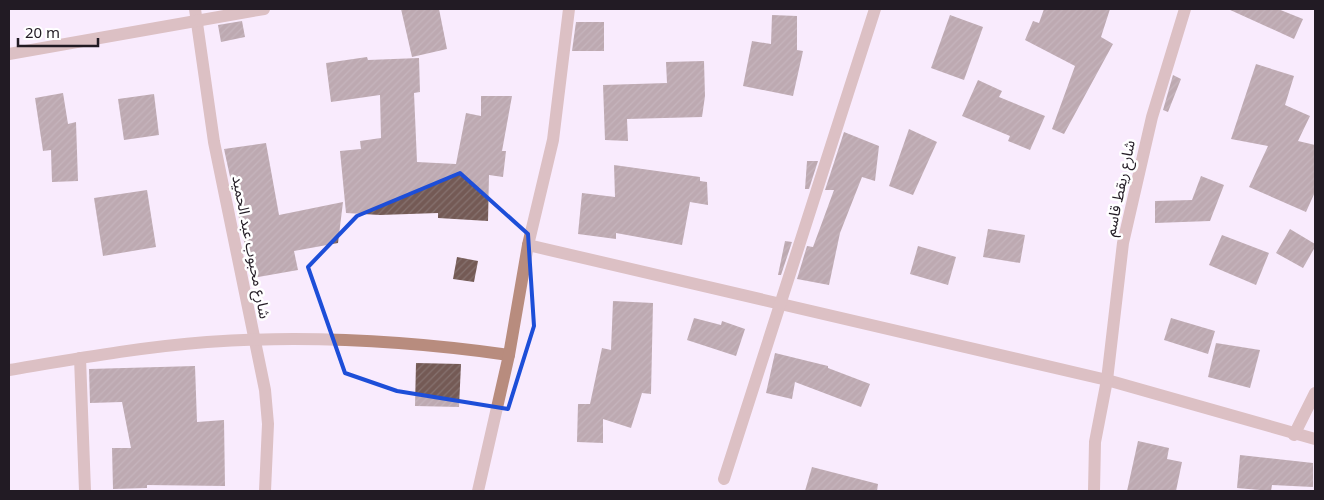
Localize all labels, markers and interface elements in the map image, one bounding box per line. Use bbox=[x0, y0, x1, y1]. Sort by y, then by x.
scale bar bbox=[18, 15, 98, 47]
text: 20 m bbox=[25, 22, 60, 42]
street label: شارع ريقط قاسم bbox=[1099, 138, 1142, 239]
street label: شارع محبوب عبد الحميد bbox=[225, 174, 276, 321]

